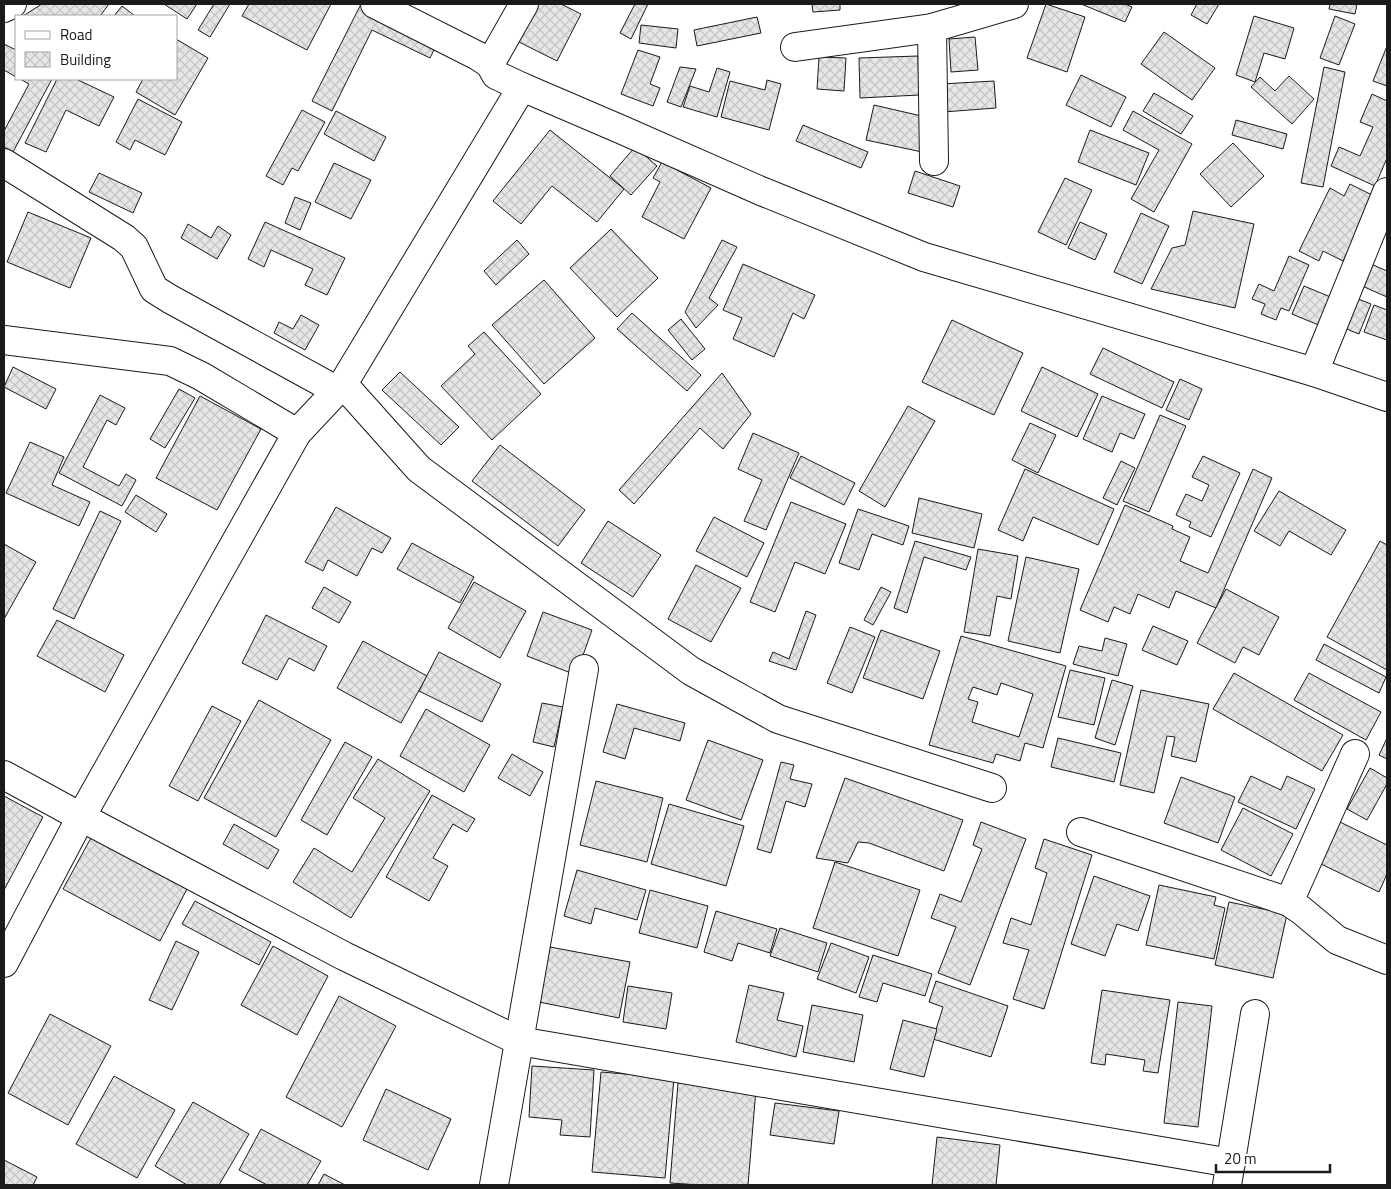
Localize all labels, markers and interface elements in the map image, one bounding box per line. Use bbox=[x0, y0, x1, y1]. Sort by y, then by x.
legend bbox=[15, 15, 178, 80]
text: Road bbox=[60, 23, 92, 46]
text: Building bbox=[60, 48, 111, 71]
scale bar bbox=[1216, 1142, 1330, 1174]
text: 20 m bbox=[1224, 1147, 1257, 1170]

